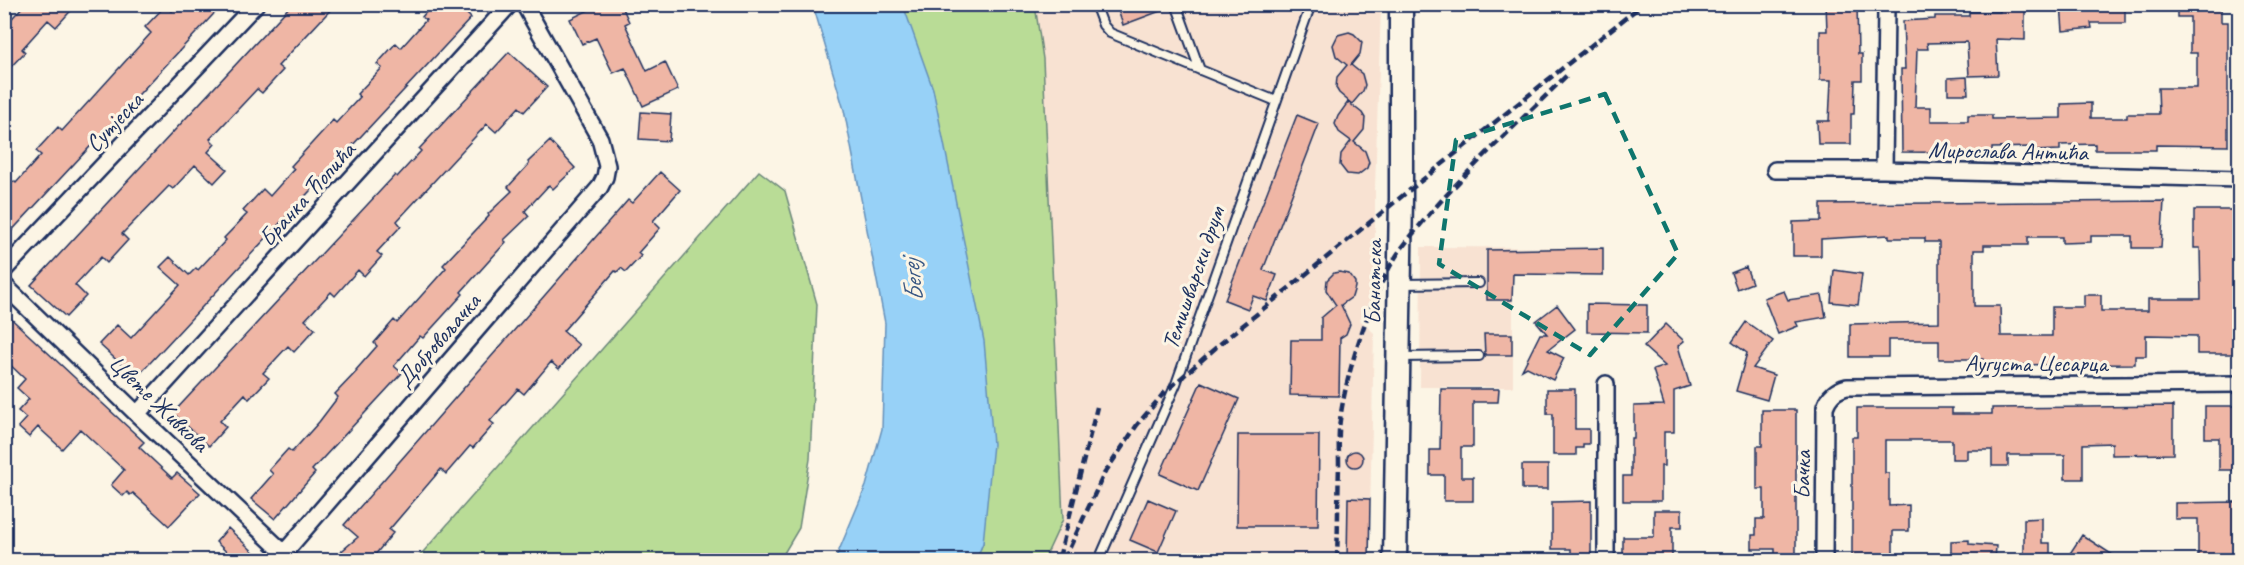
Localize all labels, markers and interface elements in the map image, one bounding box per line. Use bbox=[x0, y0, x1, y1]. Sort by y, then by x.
street label: Сутјеска bbox=[79, 85, 150, 158]
street label: Бранка Ћопића bbox=[252, 134, 363, 252]
street label: Мирослава Антића bbox=[1928, 135, 2090, 167]
street label: Темишварски друм bbox=[1155, 201, 1232, 353]
street label: Банатска bbox=[1357, 237, 1389, 325]
water label: Бегеј bbox=[893, 251, 931, 304]
street label: Добровољачка bbox=[389, 286, 488, 393]
street label: Цвете Живкова bbox=[103, 348, 216, 459]
street label: Аугуста Цесарца bbox=[1965, 348, 2109, 378]
street label: Бачка bbox=[1787, 449, 1817, 499]

